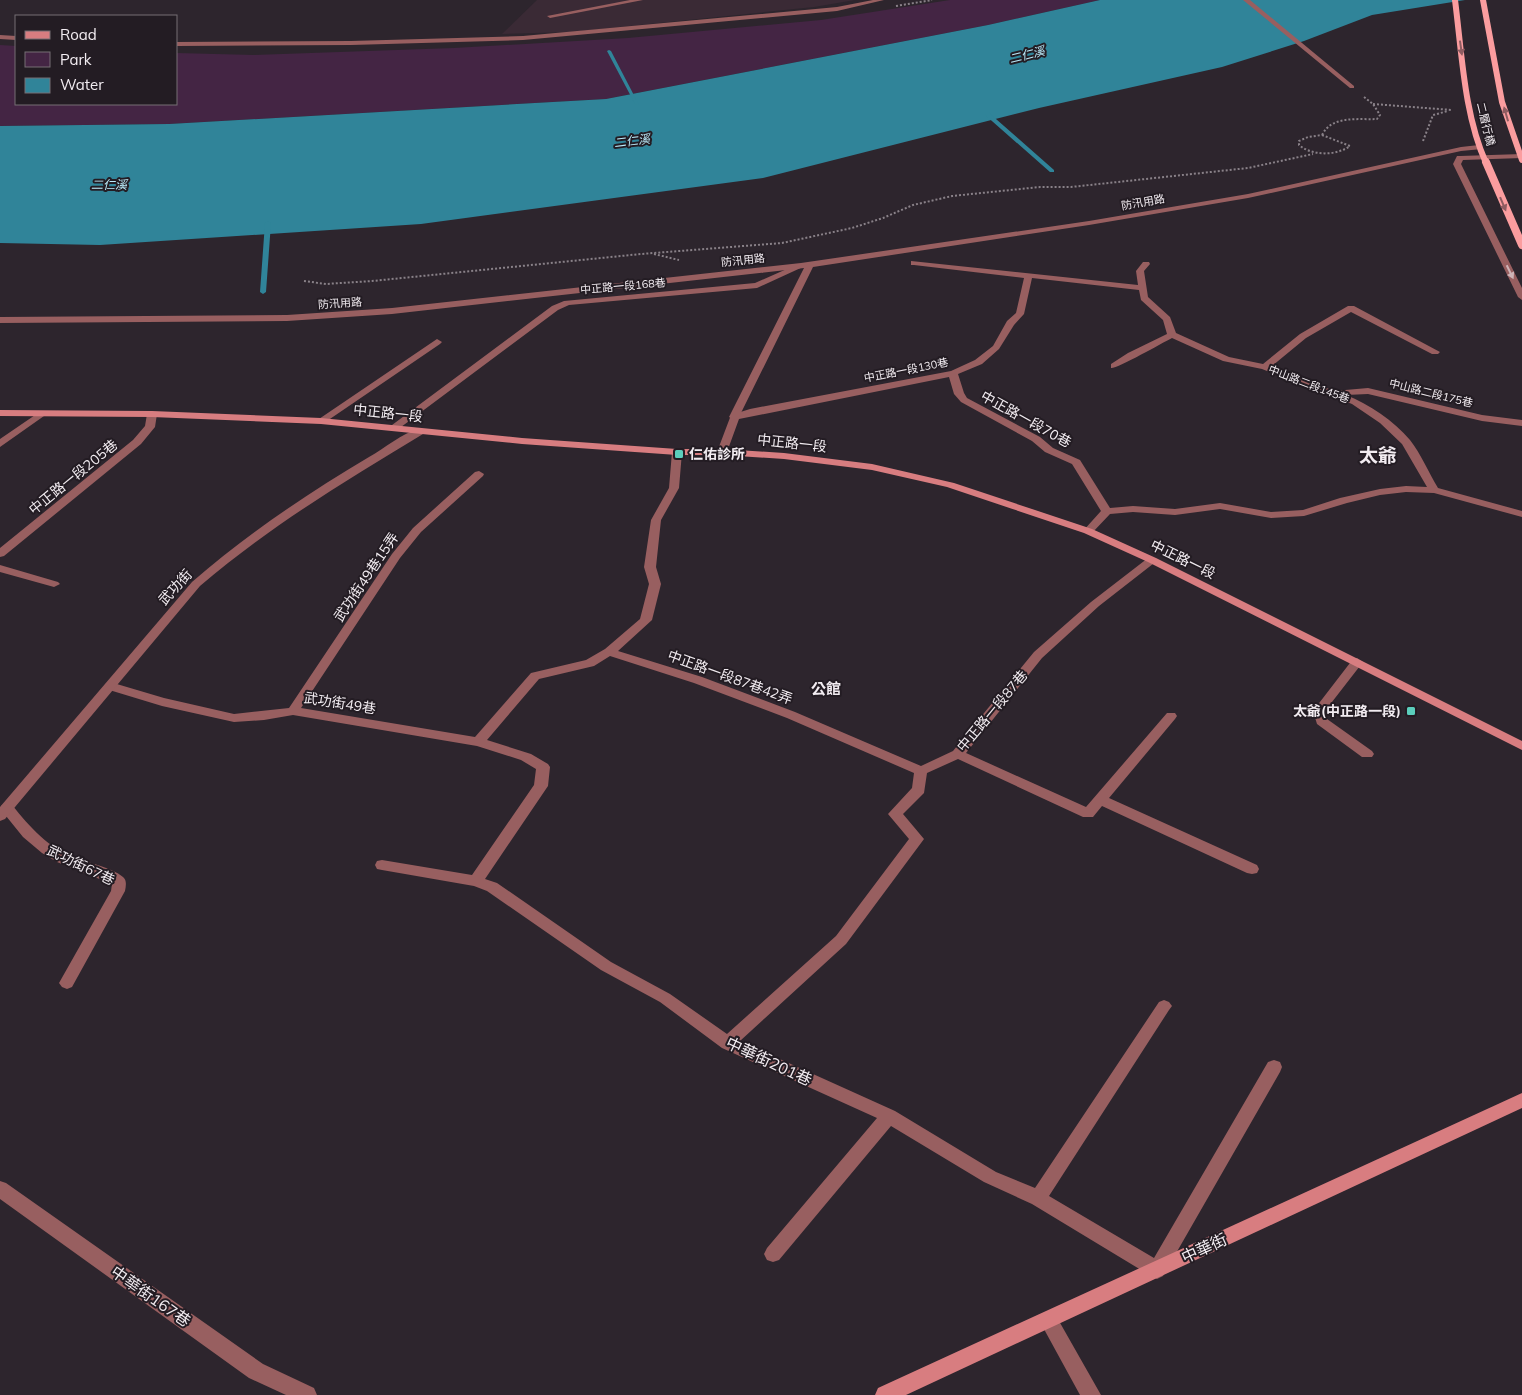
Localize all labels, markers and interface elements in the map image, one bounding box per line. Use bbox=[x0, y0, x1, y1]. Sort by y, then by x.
legend bbox=[15, 15, 178, 105]
text: Road bbox=[60, 25, 97, 44]
one-way arrow bbox=[1457, 41, 1465, 57]
water label: 二仁溪 bbox=[1008, 42, 1048, 66]
text: Park bbox=[60, 50, 92, 69]
text: Water bbox=[60, 75, 104, 94]
street label: 二層行橋 bbox=[1474, 101, 1498, 147]
one-way arrow bbox=[1501, 107, 1509, 122]
water label: 二仁溪 bbox=[613, 131, 653, 150]
water label: 二仁溪 bbox=[91, 177, 129, 192]
street label: 防汛用路 bbox=[1120, 191, 1166, 213]
one-way arrow bbox=[1500, 197, 1508, 211]
street label: 防汛用路 bbox=[720, 251, 766, 269]
one-way arrow bbox=[1506, 265, 1514, 279]
street label: 中正路一段168巷 bbox=[580, 275, 666, 297]
street label: 防汛用路 bbox=[318, 294, 362, 312]
street label: 中正路一段130巷 bbox=[863, 355, 949, 385]
street label: 中山路二段145巷 bbox=[1266, 362, 1352, 406]
street label: 中山路二段175巷 bbox=[1388, 376, 1474, 410]
street label: 中正路一段70巷 bbox=[978, 387, 1074, 451]
street label: 中正路一段 bbox=[352, 400, 424, 426]
street label: 中正路一段 bbox=[756, 430, 828, 456]
street label: 中正路一段205巷 bbox=[25, 436, 121, 518]
district label: 太爺 bbox=[1359, 443, 1397, 467]
place label: 仁佑診所 bbox=[689, 445, 745, 463]
marker: 仁佑診所 bbox=[673, 448, 685, 460]
street label: 武功街49巷15弄 bbox=[330, 529, 402, 625]
street label: 中正路一段 bbox=[1148, 536, 1218, 582]
street label: 武功街 bbox=[154, 565, 196, 609]
street label: 中正路一段87巷42弄 bbox=[665, 646, 795, 708]
street label: 中正路一段87巷 bbox=[953, 667, 1031, 755]
district label: 公館 bbox=[811, 679, 841, 698]
street label: 武功街49巷 bbox=[303, 688, 377, 718]
place label: 太爺(中正路一段) bbox=[1293, 702, 1401, 720]
marker: 太爺(中正路一段) bbox=[1405, 705, 1417, 717]
street label: 武功街67巷 bbox=[44, 841, 118, 889]
street label: 中華街201巷 bbox=[723, 1032, 815, 1090]
street label: 中華街 bbox=[1178, 1229, 1230, 1267]
street label: 中華街167巷 bbox=[107, 1261, 195, 1331]

